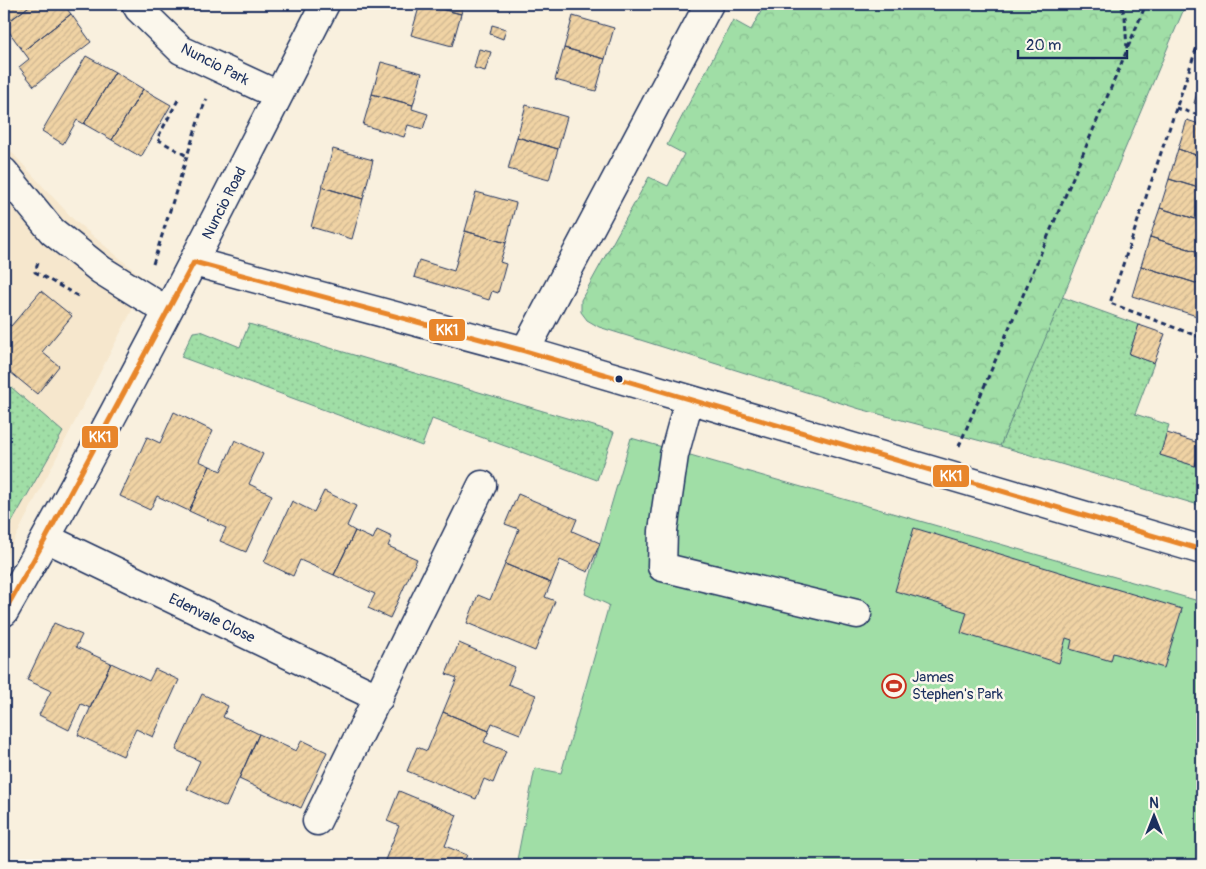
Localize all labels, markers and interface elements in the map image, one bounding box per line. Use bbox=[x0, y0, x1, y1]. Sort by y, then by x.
scale bar bbox=[1018, 28, 1127, 60]
text: 20 m bbox=[1026, 36, 1061, 55]
street label: Nuncio Park bbox=[177, 39, 253, 90]
street label: Nuncio Road bbox=[198, 164, 251, 243]
line badge: KK1 bbox=[428, 318, 466, 342]
text: KK1 bbox=[436, 322, 458, 339]
unlabelled marker bbox=[614, 374, 624, 384]
line badge: KK1 bbox=[81, 425, 119, 449]
text: KK1 bbox=[89, 429, 111, 446]
line badge: KK1 bbox=[932, 464, 970, 488]
text: KK1 bbox=[940, 468, 962, 485]
street label: Edenvale Close bbox=[165, 589, 259, 648]
place label: James Stephen's Park bbox=[912, 668, 1004, 704]
sports icon: James Stephen's Park bbox=[881, 673, 907, 699]
north arrow bbox=[1128, 792, 1178, 842]
text: N bbox=[1149, 795, 1159, 812]

